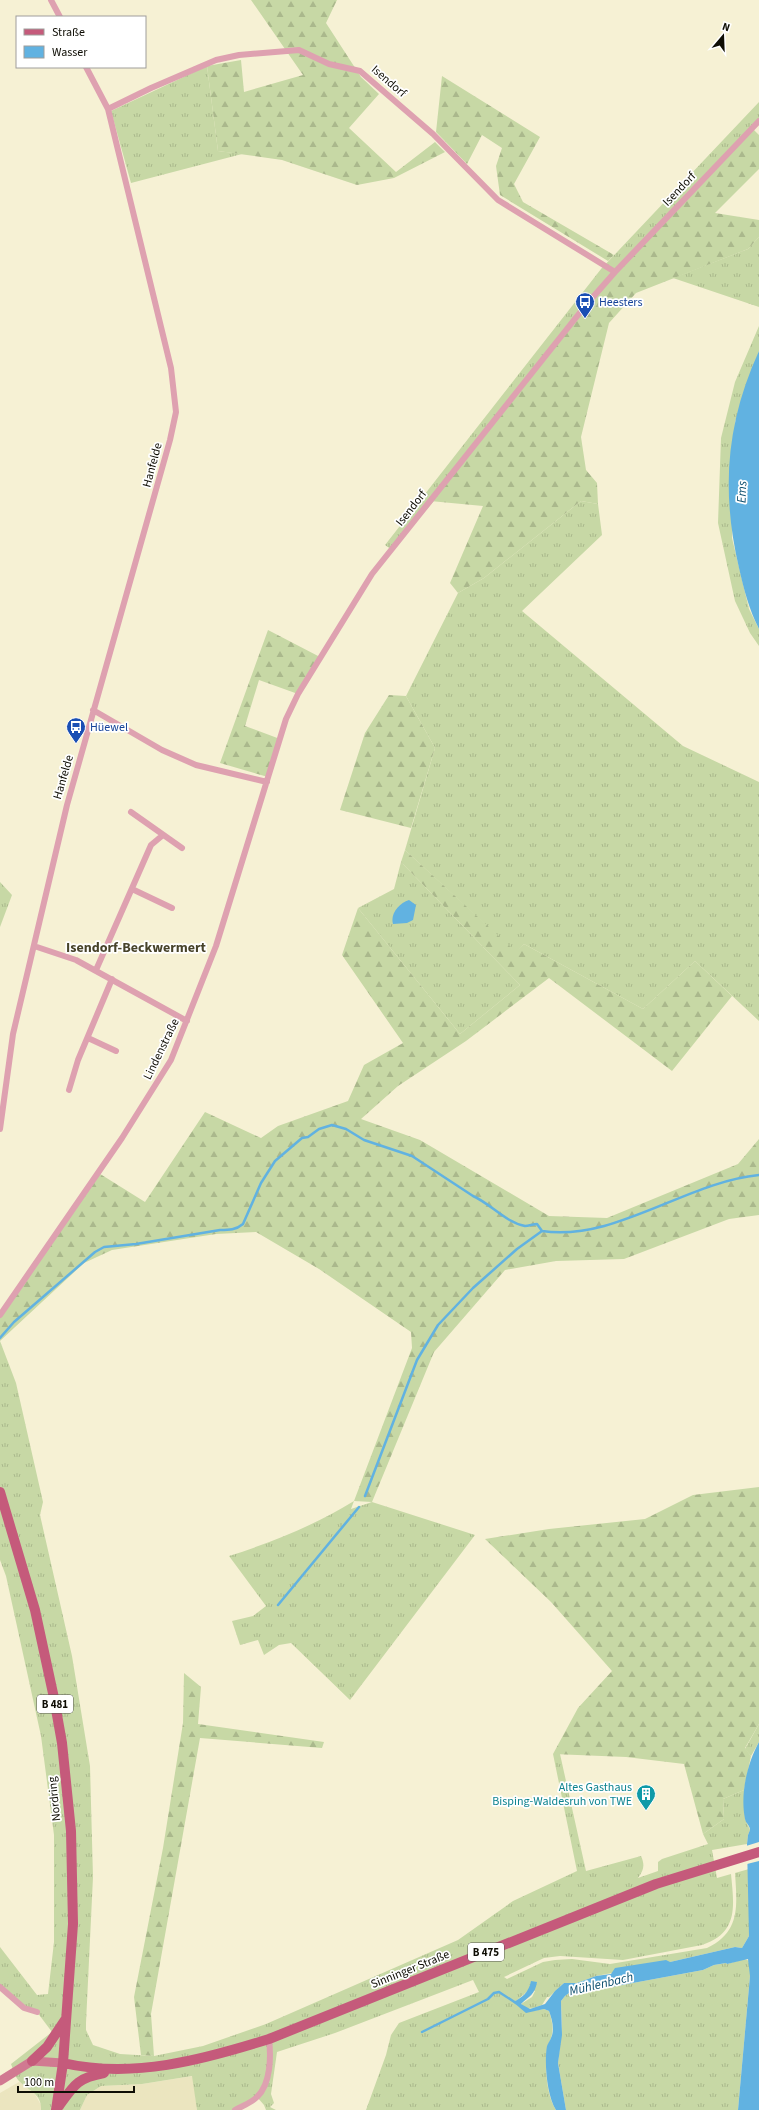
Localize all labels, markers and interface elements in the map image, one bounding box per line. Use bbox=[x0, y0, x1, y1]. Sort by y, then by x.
legend bbox=[16, 16, 146, 68]
north arrow bbox=[703, 16, 743, 56]
text: N bbox=[720, 19, 732, 35]
text: Straße bbox=[52, 24, 85, 41]
text: Wasser bbox=[52, 44, 88, 61]
street label: Isendorf bbox=[367, 61, 410, 102]
street label: Isendorf bbox=[659, 168, 700, 210]
bus stop icon: Heesters bbox=[574, 291, 596, 319]
place label: Heesters bbox=[599, 294, 643, 311]
street label: Hanfelde bbox=[138, 441, 167, 489]
water label: Ems bbox=[733, 481, 751, 503]
street label: Isendorf bbox=[392, 486, 431, 530]
bus stop icon: Hüewel bbox=[65, 716, 87, 744]
place label: Hüewel bbox=[90, 719, 128, 736]
street label: Hanfelde bbox=[49, 753, 78, 801]
district label: Isendorf-Beckwermert bbox=[66, 938, 207, 958]
street label: Lindenstraße bbox=[139, 1016, 184, 1083]
road number: B 481 bbox=[37, 1695, 73, 1713]
street label: Nordring bbox=[44, 1776, 65, 1822]
place label: Altes Gasthaus Bisping-Waldesruh von TWE bbox=[492, 1779, 632, 1810]
building icon: Altes Gasthaus Bisping-Waldesruh von TWE bbox=[635, 1783, 657, 1811]
road number: B 475 bbox=[468, 1943, 504, 1961]
street label: Sinninger Straße bbox=[368, 1946, 452, 1993]
water label: Mühlenbach bbox=[567, 1968, 635, 2000]
scale bar bbox=[18, 2068, 134, 2094]
text: 100 m bbox=[24, 2074, 54, 2091]

